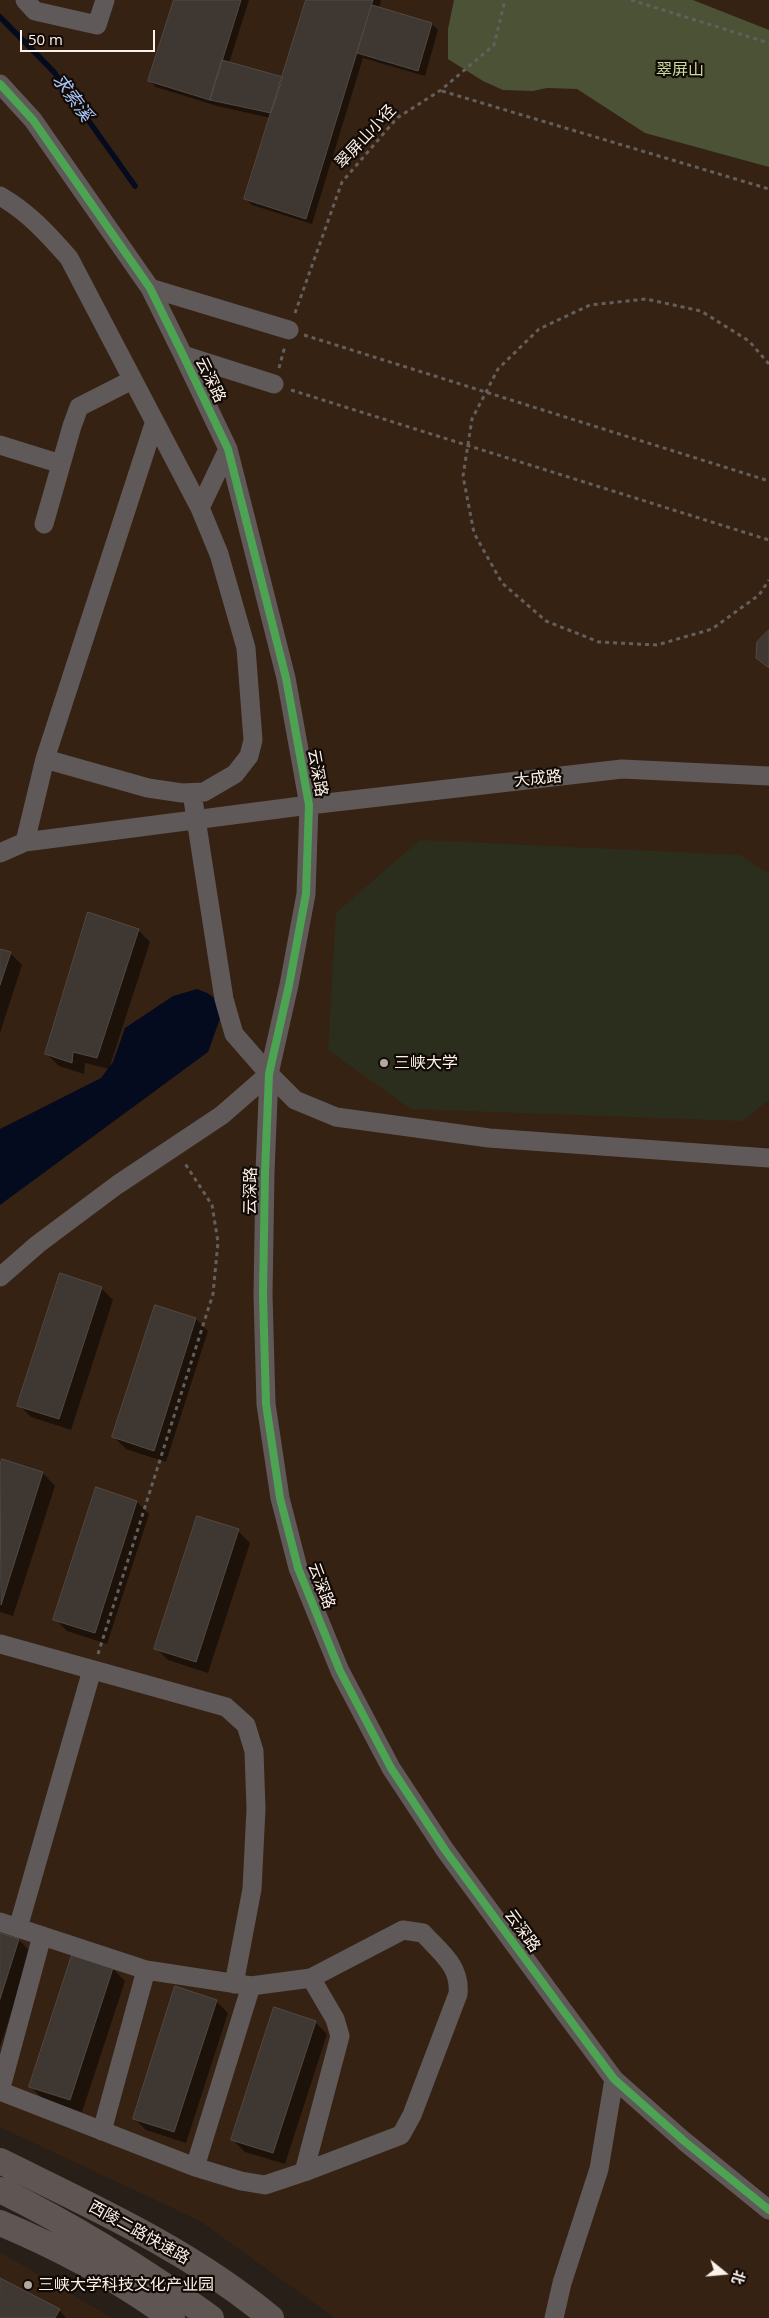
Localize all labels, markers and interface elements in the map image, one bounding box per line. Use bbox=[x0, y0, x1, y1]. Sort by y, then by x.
scale bar bbox=[22, 20, 158, 52]
text: 50 m bbox=[28, 29, 63, 49]
park label: 翠屏山 bbox=[656, 60, 704, 80]
water label: 求索溪 bbox=[47, 70, 97, 126]
street label: 翠屏山小径 bbox=[332, 101, 400, 173]
street label: 云深路 bbox=[191, 354, 229, 406]
street label: 云深路 bbox=[303, 748, 331, 798]
street label: 大成路 bbox=[513, 767, 563, 791]
place label: 三峡大学 bbox=[394, 1053, 458, 1073]
marker: 三峡大学 bbox=[378, 1057, 390, 1069]
street label: 云深路 bbox=[241, 1167, 261, 1215]
street label: 云深路 bbox=[303, 1560, 339, 1612]
street label: 云深路 bbox=[500, 1906, 544, 1956]
street label: 西陵二路快速路 bbox=[85, 2197, 193, 2269]
north arrow bbox=[699, 2248, 749, 2298]
text: 北 bbox=[728, 2268, 750, 2287]
place label: 三峡大学科技文化产业园 bbox=[38, 2275, 214, 2295]
marker: 三峡大学科技文化产业园 bbox=[22, 2279, 34, 2291]

